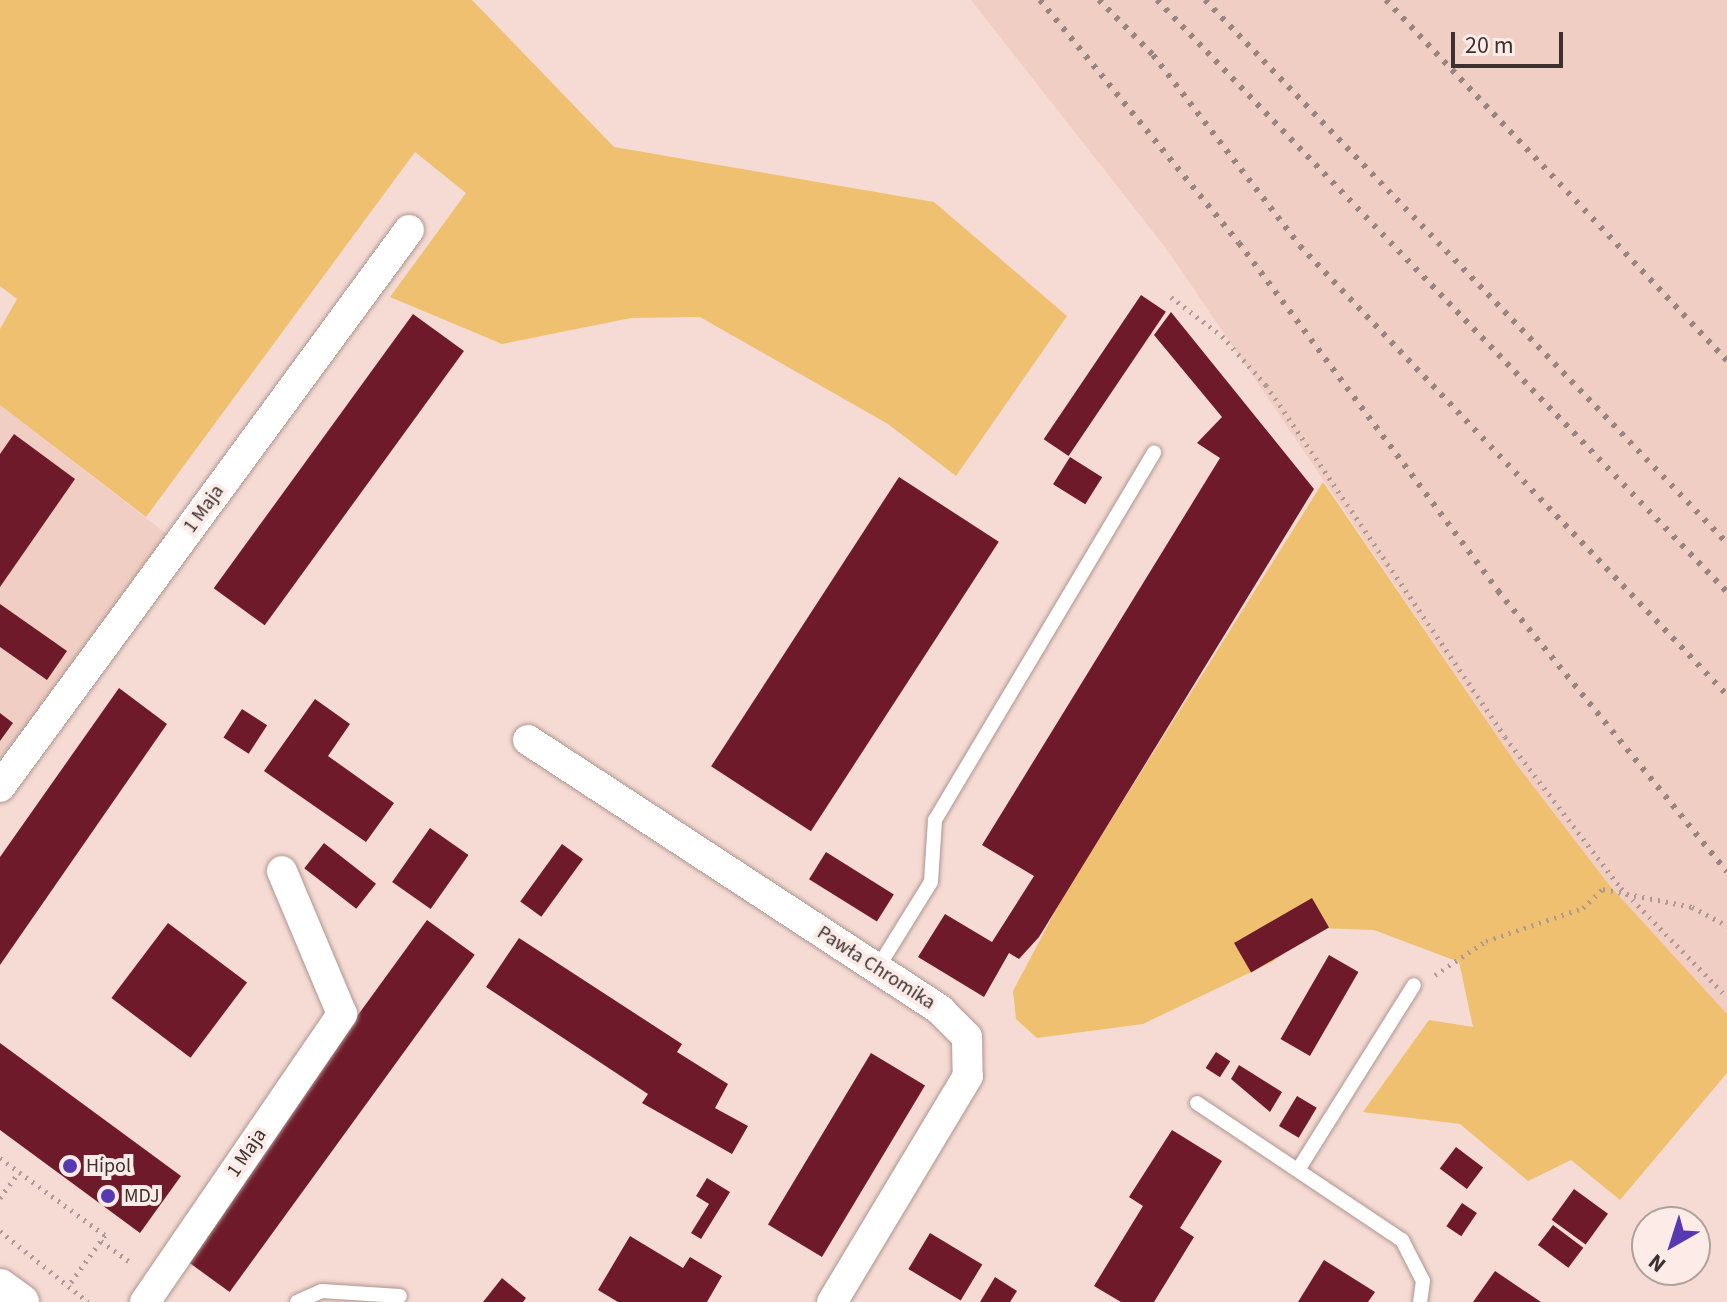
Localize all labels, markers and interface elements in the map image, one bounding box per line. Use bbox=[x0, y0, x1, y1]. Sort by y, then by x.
scale bar bbox=[1455, 16, 1567, 66]
text: 20 m bbox=[1465, 28, 1514, 63]
street label: 1 Maja bbox=[179, 480, 229, 538]
street label: Pawła Chromika bbox=[812, 921, 940, 1015]
street label: 1 Maja bbox=[222, 1124, 272, 1182]
place label: Hipol bbox=[86, 1154, 131, 1178]
marker: Hipol bbox=[61, 1157, 79, 1175]
place label: MDJ bbox=[124, 1184, 160, 1208]
marker: MDJ bbox=[99, 1187, 117, 1205]
north arrow bbox=[1631, 1206, 1711, 1286]
text: N bbox=[1641, 1246, 1673, 1280]

